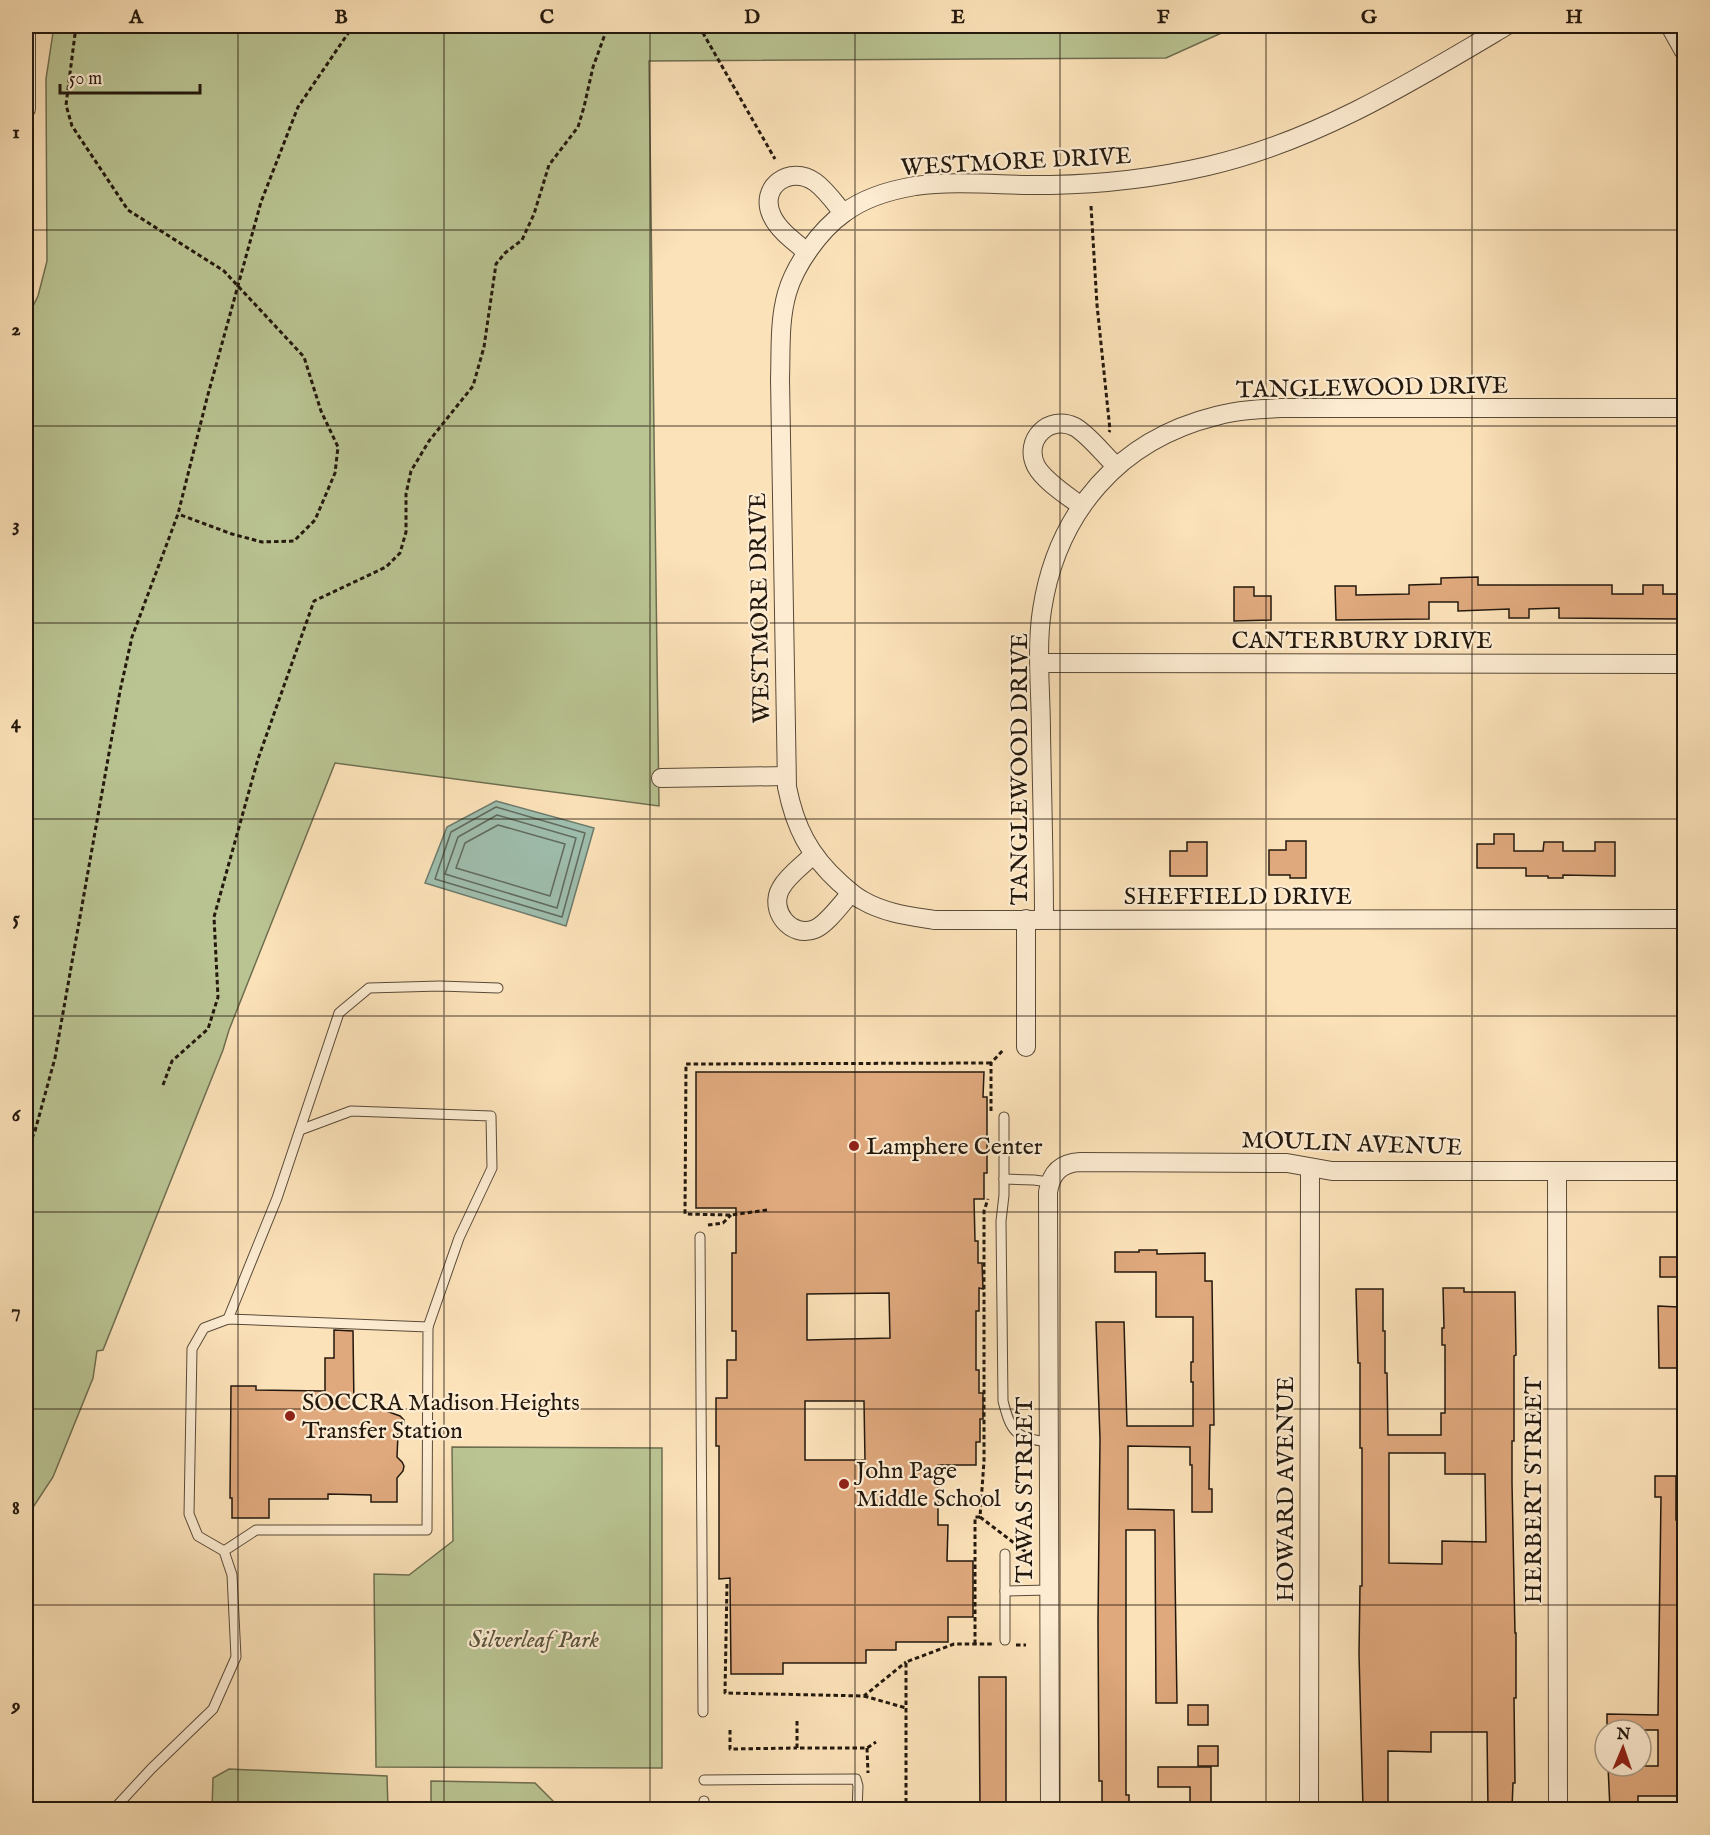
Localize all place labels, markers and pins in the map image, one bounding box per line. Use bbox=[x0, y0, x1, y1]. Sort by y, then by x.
place label: Lamphere Center bbox=[866, 1132, 1043, 1163]
marker: Lamphere Center bbox=[847, 1139, 861, 1153]
place label: SOCCRA Madison Heights Transfer Station bbox=[302, 1388, 580, 1447]
marker: SOCCRA Madison Heights Transfer Station bbox=[283, 1409, 297, 1423]
place label: John Page Middle School bbox=[853, 1456, 1001, 1515]
marker: John Page Middle School bbox=[837, 1477, 851, 1491]

